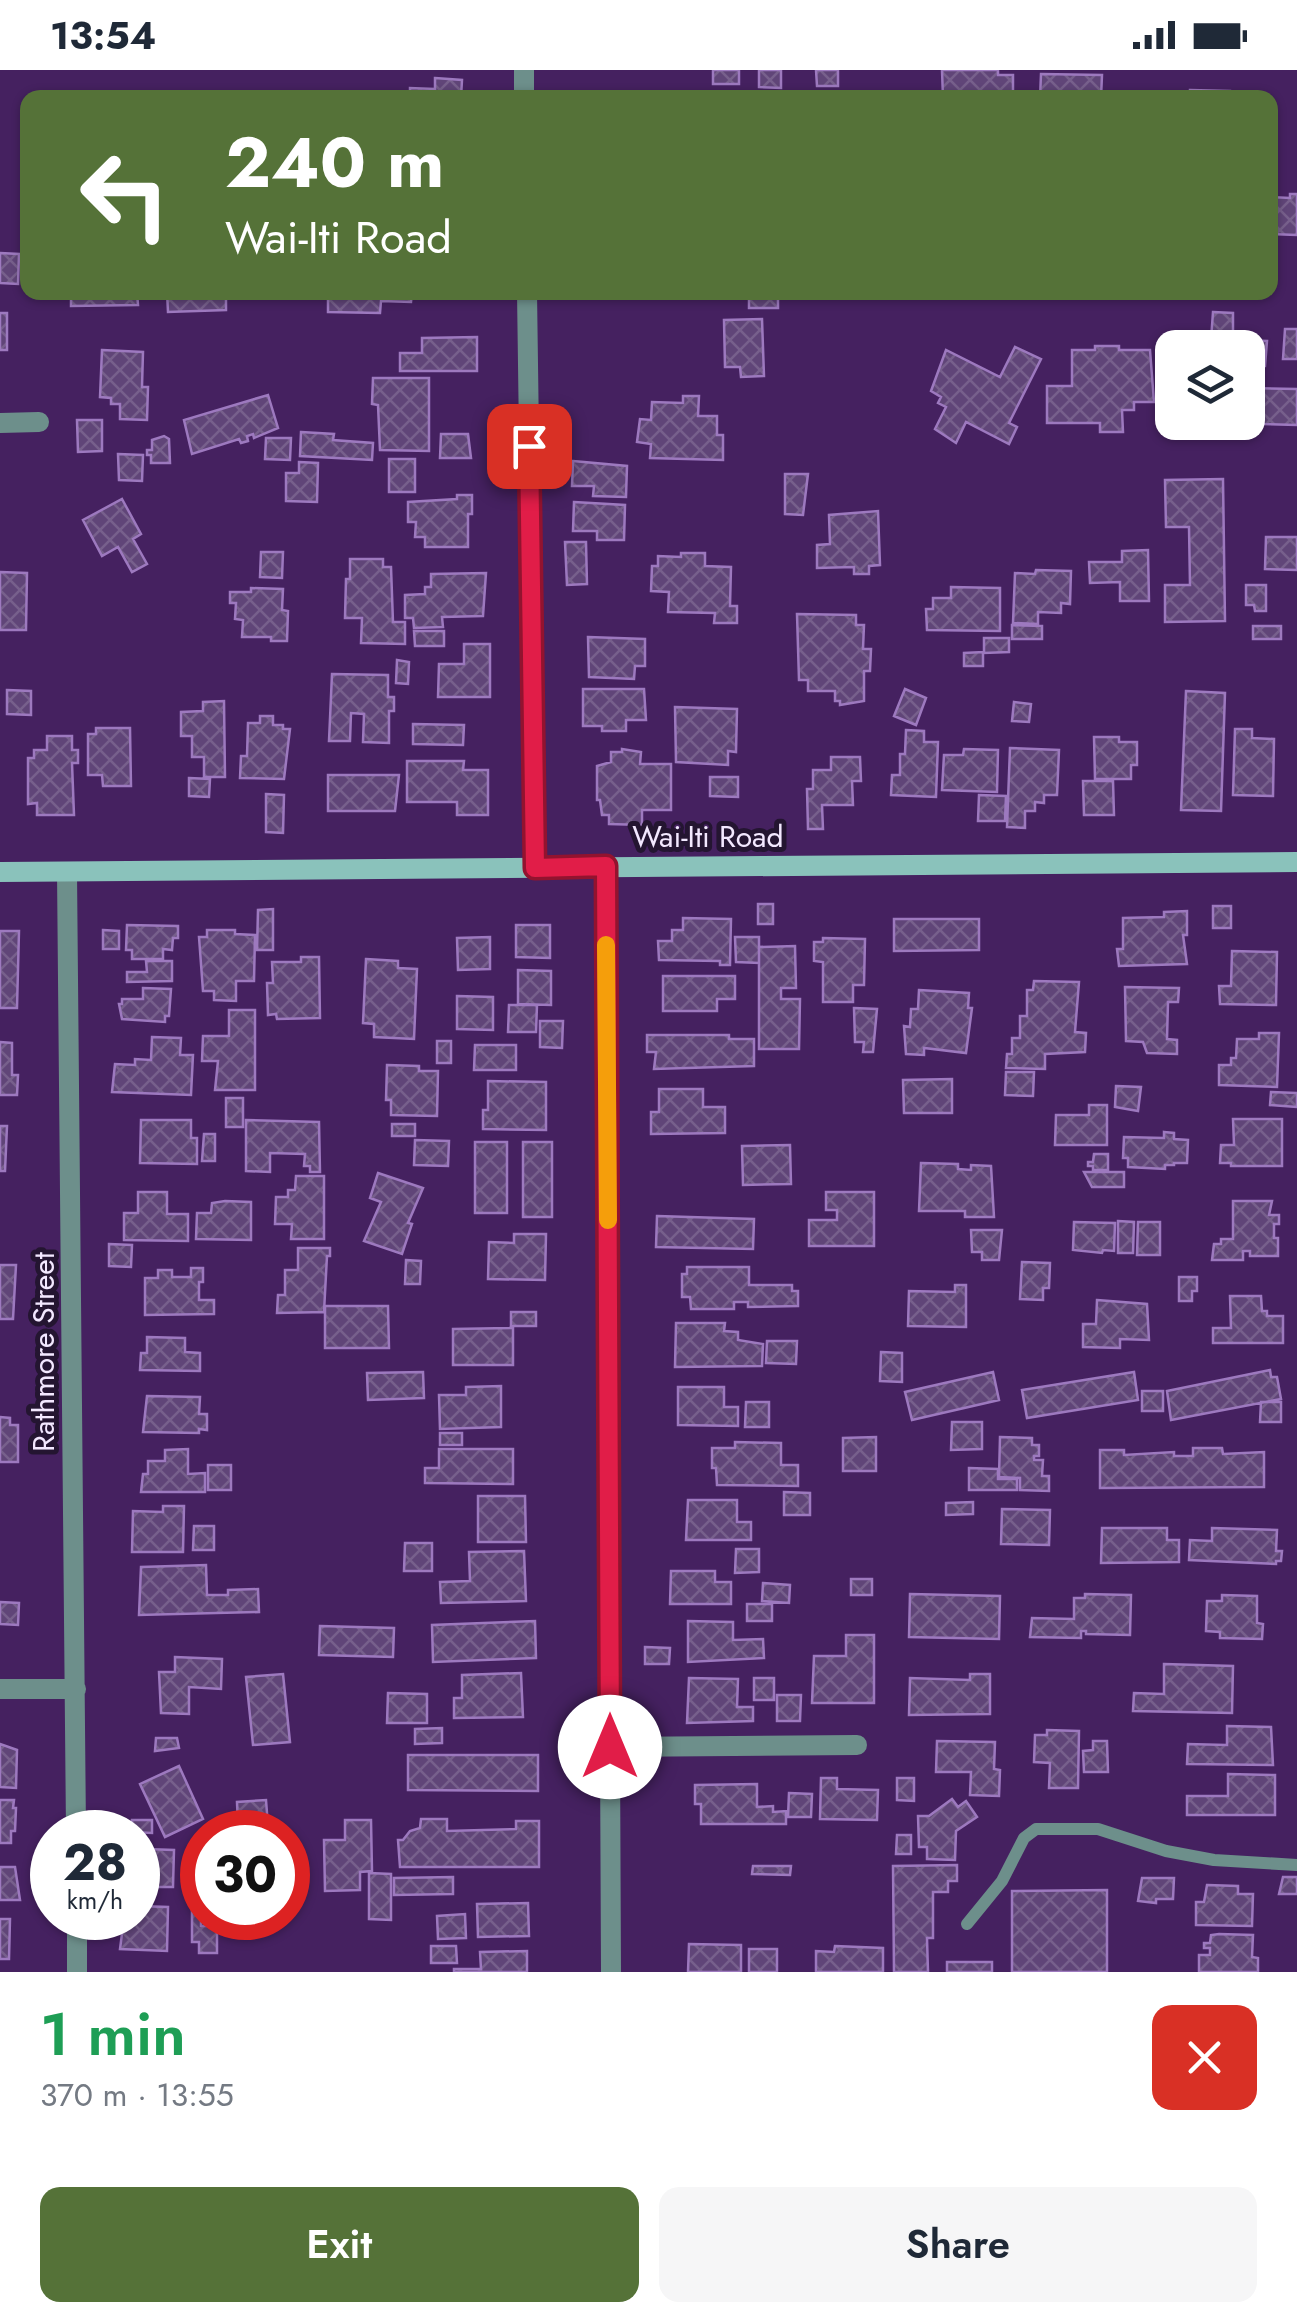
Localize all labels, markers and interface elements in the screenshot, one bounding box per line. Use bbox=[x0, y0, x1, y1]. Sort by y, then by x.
text: 13:54 bbox=[50, 8, 156, 63]
text: 240 m bbox=[225, 112, 445, 213]
icon: left bbox=[60, 130, 190, 260]
text: Wai-Iti Road bbox=[225, 205, 452, 270]
map controls bbox=[1155, 330, 1265, 440]
button: layers bbox=[1155, 330, 1265, 440]
pin bbox=[487, 404, 572, 489]
icon: arrive bbox=[502, 419, 557, 474]
street label: Wai-Iti Road bbox=[632, 815, 784, 858]
street label: Rathmore Street bbox=[22, 1251, 65, 1452]
position arrow bbox=[558, 1695, 662, 1799]
speed limit sign: 30 bbox=[180, 1810, 310, 1940]
text: 28 bbox=[63, 1826, 127, 1899]
text: km/h bbox=[67, 1882, 123, 1918]
text: 1 min bbox=[40, 1991, 186, 2078]
button: close bbox=[1152, 2005, 1257, 2110]
text: 370 m · 13:55 bbox=[40, 2072, 234, 2118]
button: Exit bbox=[40, 2187, 639, 2302]
button: Share bbox=[659, 2187, 1257, 2302]

